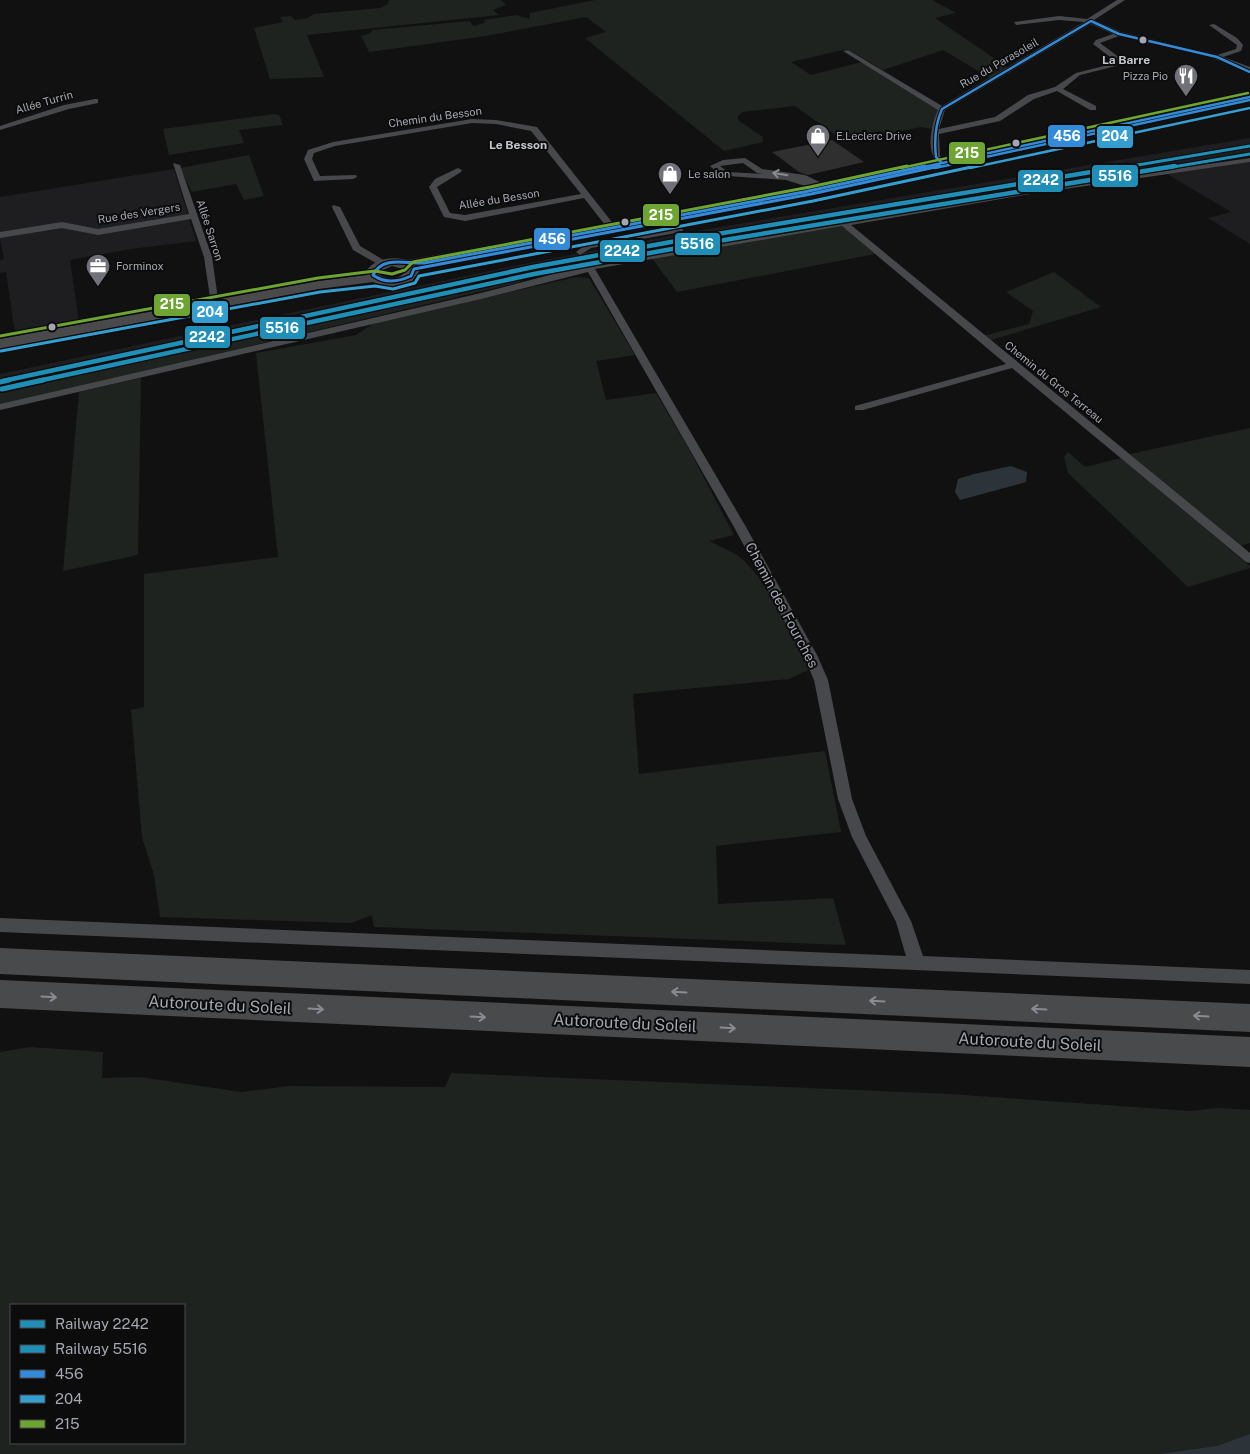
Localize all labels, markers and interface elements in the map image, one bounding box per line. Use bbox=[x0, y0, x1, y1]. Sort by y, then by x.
unlabelled marker bbox=[1138, 35, 1148, 45]
street label: Rue du Parasoleil bbox=[958, 36, 1040, 90]
district label: La Barre bbox=[1102, 53, 1150, 67]
restaurant icon: Pizza Pio bbox=[1173, 63, 1199, 97]
place label: Pizza Pio bbox=[1123, 70, 1168, 82]
street label: Allée Turrin bbox=[14, 88, 74, 116]
street label: Chemin du Besson bbox=[387, 104, 483, 130]
shop icon: E.Leclerc Drive bbox=[805, 123, 831, 157]
line badge: 456 bbox=[1047, 124, 1086, 148]
line badge: 204 bbox=[1096, 125, 1134, 149]
text: 456 bbox=[1053, 128, 1081, 144]
text: 204 bbox=[1101, 128, 1129, 144]
place label: E.Leclerc Drive bbox=[836, 130, 912, 142]
district label: Le Besson bbox=[489, 138, 547, 152]
unlabelled marker bbox=[1011, 138, 1021, 148]
line badge: 215 bbox=[948, 141, 986, 165]
text: 215 bbox=[955, 145, 979, 161]
shop icon: Le salon bbox=[657, 161, 683, 195]
line badge: 5516 bbox=[1091, 164, 1139, 188]
place label: Le salon bbox=[688, 168, 730, 180]
text: 5516 bbox=[1098, 168, 1132, 184]
one-way arrow bbox=[772, 169, 788, 179]
line badge: 2242 bbox=[1017, 169, 1064, 193]
text: 2242 bbox=[1023, 172, 1059, 188]
street label: Allée du Besson bbox=[458, 187, 540, 211]
street label: Allée Sarron bbox=[194, 198, 226, 262]
street label: Rue des Vergers bbox=[97, 201, 181, 225]
line badge: 215 bbox=[642, 203, 680, 227]
text: 215 bbox=[649, 207, 673, 223]
unlabelled marker bbox=[620, 217, 630, 227]
line badge: 456 bbox=[533, 227, 571, 251]
text: 456 bbox=[538, 231, 566, 247]
line badge: 5516 bbox=[674, 232, 721, 256]
text: 5516 bbox=[680, 236, 714, 252]
line badge: 2242 bbox=[599, 239, 646, 263]
text: 2242 bbox=[604, 243, 640, 259]
office icon: Forminox bbox=[85, 253, 111, 287]
place label: Forminox bbox=[116, 260, 164, 272]
line badge: 215 bbox=[153, 293, 191, 317]
text: 215 bbox=[160, 296, 184, 312]
line badge: 204 bbox=[191, 300, 229, 324]
text: 204 bbox=[196, 304, 224, 320]
line badge: 5516 bbox=[259, 316, 306, 340]
text: 5516 bbox=[265, 320, 299, 336]
unlabelled marker bbox=[47, 322, 57, 332]
line badge: 2242 bbox=[184, 325, 231, 349]
text: 2242 bbox=[189, 329, 225, 345]
street label: Chemin du Gros Terreau bbox=[1003, 339, 1105, 425]
street label: Chemin des Fourches bbox=[742, 540, 822, 670]
one-way arrow bbox=[672, 988, 688, 997]
one-way arrow bbox=[40, 992, 56, 1001]
street label: Autoroute du Soleil bbox=[148, 992, 292, 1018]
one-way arrow bbox=[869, 997, 885, 1006]
one-way arrow bbox=[1031, 1004, 1047, 1013]
one-way arrow bbox=[308, 1005, 324, 1014]
street label: Autoroute du Soleil bbox=[553, 1010, 697, 1036]
one-way arrow bbox=[1194, 1011, 1210, 1021]
one-way arrow bbox=[470, 1012, 486, 1021]
one-way arrow bbox=[720, 1024, 736, 1033]
street label: Autoroute du Soleil bbox=[958, 1029, 1102, 1055]
legend bbox=[10, 1304, 185, 1444]
text: Railway 2242 bbox=[55, 1315, 149, 1332]
text: Railway 5516 bbox=[55, 1340, 147, 1357]
text: 456 bbox=[55, 1365, 83, 1382]
text: 204 bbox=[55, 1390, 83, 1407]
text: 215 bbox=[55, 1415, 80, 1432]

